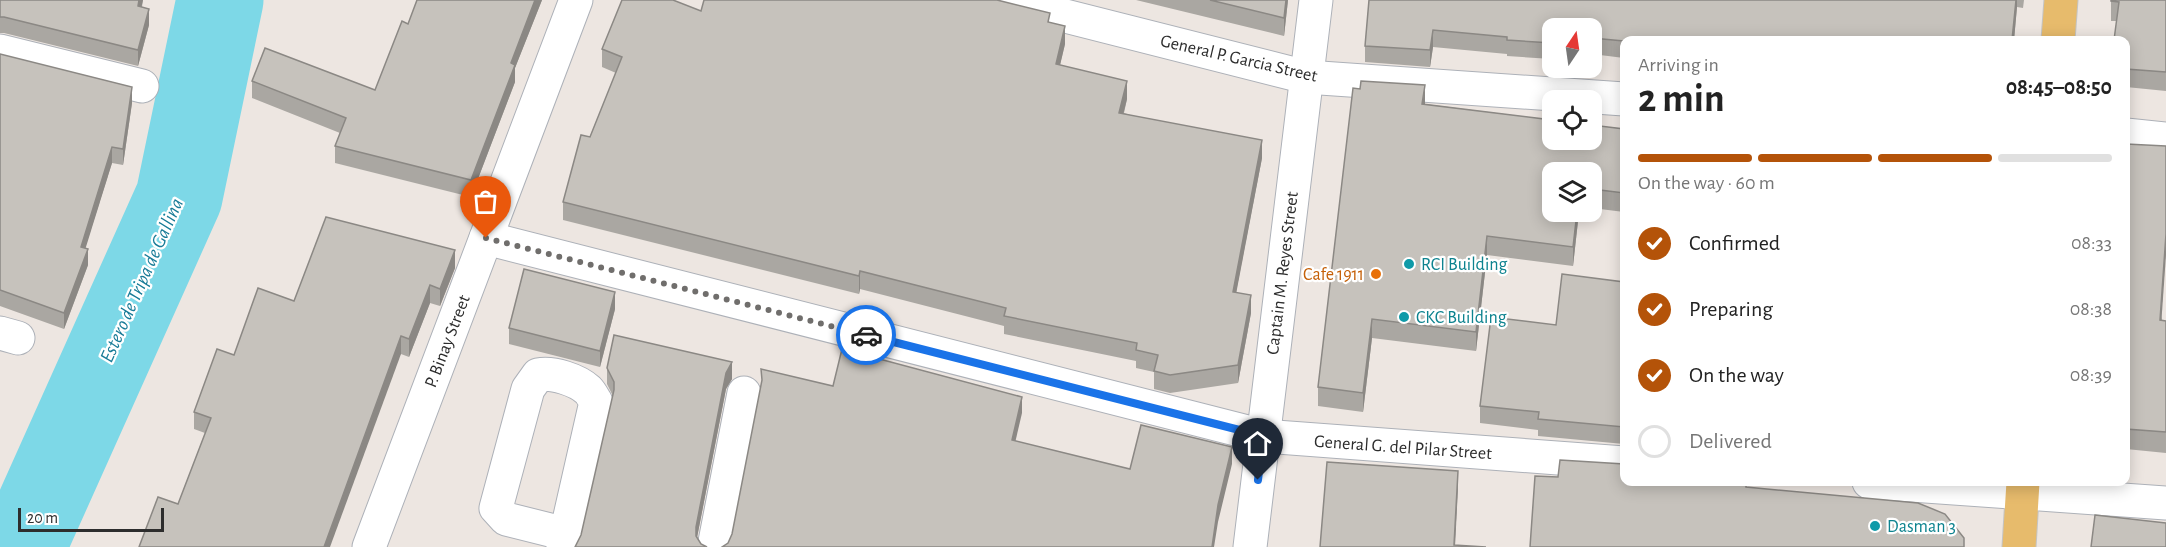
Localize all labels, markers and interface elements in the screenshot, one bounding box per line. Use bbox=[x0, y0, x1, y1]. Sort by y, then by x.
north arrow bbox=[1542, 18, 1602, 78]
map controls bbox=[1542, 18, 1602, 222]
street label: General P. Garcia Street bbox=[1159, 32, 1319, 86]
text: Arriving in bbox=[1638, 55, 1719, 75]
text: 08:45–08:50 bbox=[2006, 76, 2112, 98]
text: 2 min bbox=[1638, 80, 1725, 119]
button: locate bbox=[1542, 90, 1602, 150]
button: layers bbox=[1542, 162, 1602, 222]
text: On the way · 60 m bbox=[1638, 173, 1775, 193]
pin bbox=[460, 176, 511, 238]
icon: bag bbox=[469, 185, 502, 218]
street label: Captain M. Reyes Street bbox=[1264, 190, 1302, 356]
water label: Estero de Tripa de Gallina bbox=[97, 195, 187, 365]
icon: check bbox=[1638, 227, 1671, 260]
text: Confirmed bbox=[1689, 232, 1780, 254]
text: 08:33 bbox=[2071, 233, 2112, 253]
place label: RCI Building bbox=[1421, 256, 1508, 274]
marker: RCI Building bbox=[1402, 257, 1416, 271]
place label: Cafe 1911 bbox=[1303, 266, 1364, 284]
marker: Cafe 1911 bbox=[1369, 267, 1383, 281]
street label: P. Binay Street bbox=[422, 292, 474, 390]
icon: check bbox=[1638, 293, 1671, 326]
text: Preparing bbox=[1689, 298, 1773, 320]
text: 08:38 bbox=[2070, 299, 2112, 319]
courier bbox=[836, 305, 896, 365]
place label: CKC Building bbox=[1416, 309, 1507, 327]
marker: CKC Building bbox=[1397, 310, 1411, 324]
icon: car bbox=[850, 319, 883, 352]
icon: check bbox=[1638, 359, 1671, 392]
text: On the way bbox=[1689, 364, 1784, 386]
text: 08:39 bbox=[2070, 365, 2112, 385]
pin bbox=[1232, 418, 1283, 480]
icon: home bbox=[1241, 427, 1274, 460]
text: Delivered bbox=[1689, 430, 1772, 452]
street label: General G. del Pilar Street bbox=[1313, 433, 1493, 463]
scale bar bbox=[18, 505, 164, 532]
text: 20 m bbox=[27, 510, 58, 526]
place label: Dasman 3 bbox=[1887, 518, 1956, 536]
marker: Dasman 3 bbox=[1868, 519, 1882, 533]

